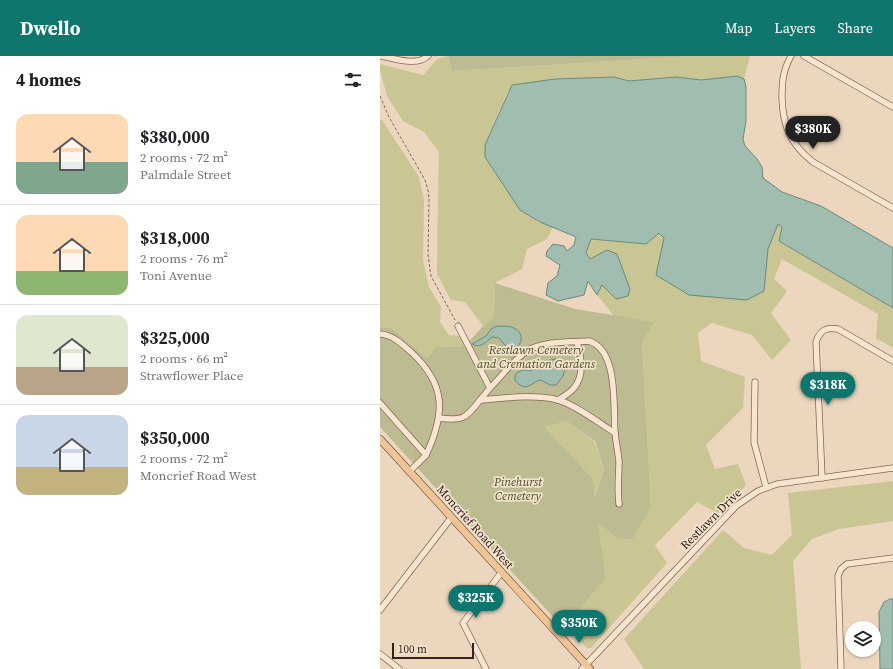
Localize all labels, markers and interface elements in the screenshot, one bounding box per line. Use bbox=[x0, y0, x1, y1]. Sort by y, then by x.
text: Dwello bbox=[20, 15, 80, 41]
text: Map bbox=[725, 18, 752, 38]
text: Layers bbox=[774, 18, 816, 38]
text: Share bbox=[838, 18, 873, 38]
text: 4 homes bbox=[16, 68, 81, 92]
icon: filters bbox=[342, 69, 364, 91]
pin: $380K bbox=[785, 116, 841, 150]
text: $380K bbox=[794, 120, 832, 137]
text: $380,000 bbox=[140, 125, 210, 149]
icon: home bbox=[48, 130, 96, 178]
text: 2 rooms · 72 m² bbox=[140, 149, 228, 166]
text: Palmdale Street bbox=[140, 166, 231, 183]
text: $318,000 bbox=[140, 226, 210, 250]
icon: home bbox=[48, 231, 96, 279]
text: 2 rooms · 76 m² bbox=[140, 250, 228, 267]
text: Toni Avenue bbox=[140, 267, 212, 284]
text: $325,000 bbox=[140, 326, 210, 350]
icon: home bbox=[48, 331, 96, 379]
park label: Restlawn Cemetery and Cremation Gardens bbox=[477, 342, 596, 372]
text: 2 rooms · 66 m² bbox=[140, 350, 228, 367]
text: Strawflower Place bbox=[140, 367, 243, 384]
pin: $318K bbox=[800, 372, 856, 406]
text: $318K bbox=[809, 376, 847, 393]
text: $350,000 bbox=[140, 426, 210, 450]
icon: home bbox=[48, 431, 96, 479]
text: 2 rooms · 72 m² bbox=[140, 450, 228, 467]
text: Moncrief Road West bbox=[140, 467, 257, 484]
park label: Pinehurst Cemetery bbox=[493, 474, 543, 504]
street label: Moncrief Road West bbox=[433, 482, 517, 572]
street label: Restlawn Drive bbox=[677, 485, 745, 553]
pin: $325K bbox=[448, 585, 504, 619]
text: $325K bbox=[457, 589, 495, 606]
pin: $350K bbox=[551, 610, 607, 644]
text: $350K bbox=[560, 614, 598, 631]
map controls bbox=[845, 621, 881, 657]
button: layers bbox=[845, 621, 881, 657]
scale bar bbox=[392, 641, 474, 660]
text: 100 m bbox=[398, 642, 427, 657]

